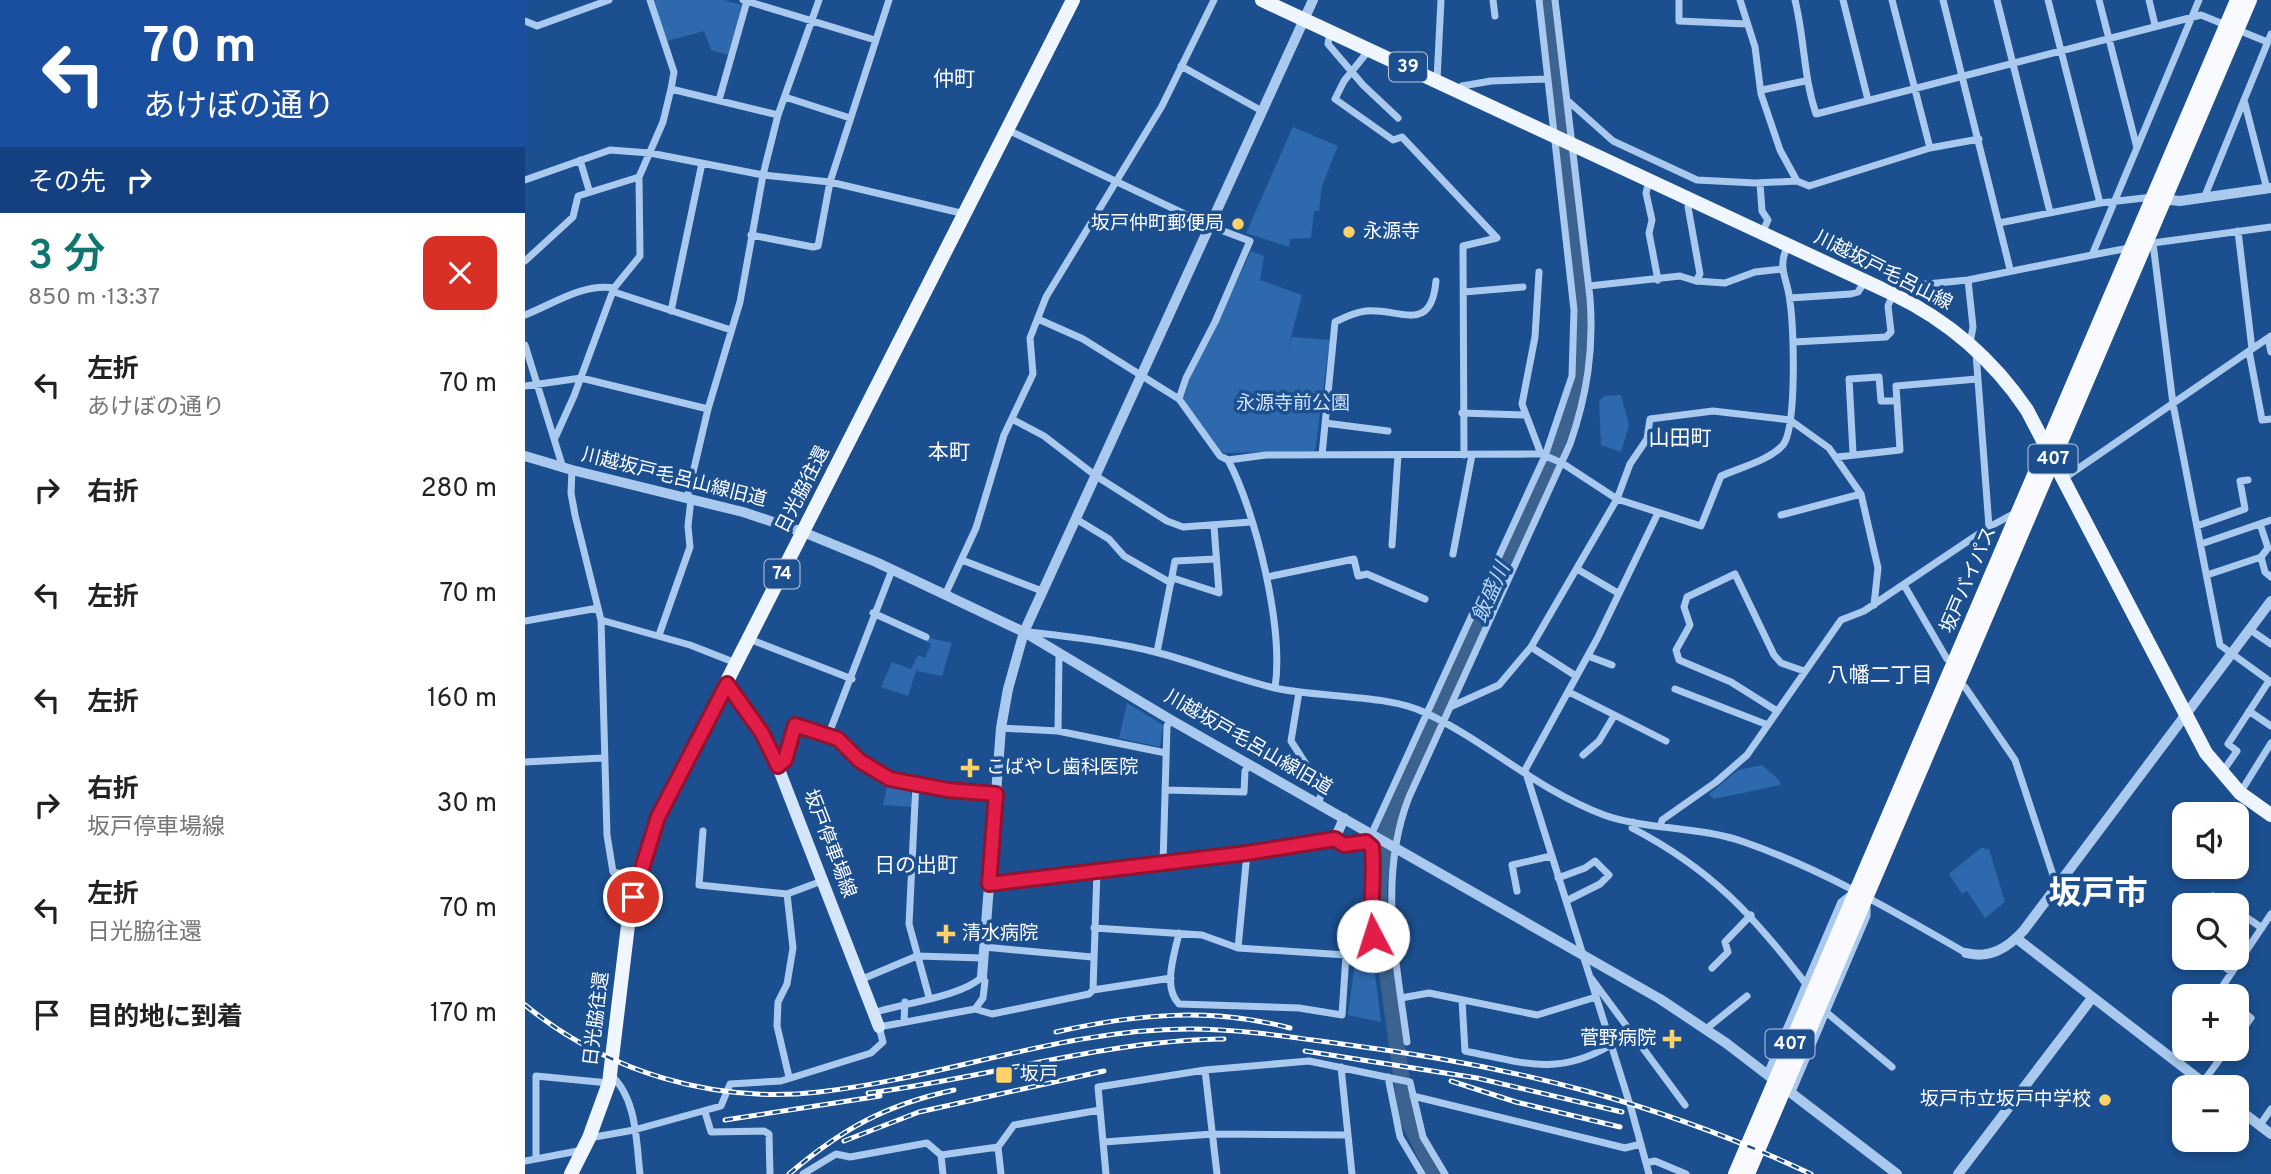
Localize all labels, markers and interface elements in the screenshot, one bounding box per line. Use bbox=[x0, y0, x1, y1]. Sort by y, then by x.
text: 70 m bbox=[143, 18, 257, 80]
icon: left bbox=[28, 28, 119, 119]
road number: 39 bbox=[1389, 52, 1427, 82]
district label: 仲町 bbox=[933, 67, 975, 94]
text: あけぼの通り bbox=[143, 88, 335, 128]
icon: right bbox=[120, 161, 158, 199]
text: その先 bbox=[28, 167, 106, 200]
place label: 坂戸仲町郵便局 bbox=[1091, 212, 1224, 236]
marker: 坂戸仲町郵便局 bbox=[1230, 216, 1246, 232]
place label: 永源寺 bbox=[1363, 220, 1420, 244]
marker: 永源寺 bbox=[1341, 224, 1357, 240]
street label: 川越坂戸毛呂山線 bbox=[1810, 226, 1956, 316]
text: 3 分 bbox=[28, 231, 106, 284]
button: close bbox=[423, 236, 497, 310]
text: 850 m · 13:37 bbox=[28, 284, 160, 313]
text: 左折 bbox=[87, 354, 139, 387]
icon: left bbox=[28, 366, 66, 404]
text: 70 m bbox=[439, 368, 497, 401]
park label: 永源寺前公園 bbox=[1236, 392, 1350, 416]
text: あけぼの通り bbox=[87, 394, 225, 423]
district label: 山田町 bbox=[1649, 426, 1712, 453]
district label: 本町 bbox=[928, 440, 970, 467]
street label: 日光脇往還 bbox=[771, 442, 835, 538]
street label: 川越坂戸毛呂山線旧道 bbox=[579, 443, 769, 513]
road number: 407 bbox=[2029, 444, 2077, 474]
icon: right bbox=[28, 471, 66, 509]
text: 280 m bbox=[421, 473, 497, 506]
text: 右折 bbox=[87, 477, 139, 510]
street label: 坂戸バイパス bbox=[1936, 523, 2002, 637]
water label: 飯盛川 bbox=[1467, 557, 1518, 627]
road number: 74 bbox=[765, 560, 799, 588]
icon: left bbox=[28, 576, 66, 614]
text: 70 m bbox=[439, 578, 497, 611]
text: 左折 bbox=[87, 582, 139, 615]
district label: 八幡二丁目 bbox=[1828, 663, 1933, 690]
icon: left bbox=[28, 681, 66, 719]
text: 160 m bbox=[427, 683, 497, 716]
street label: 川越坂戸毛呂山線旧道 bbox=[1160, 685, 1336, 801]
text: 左折 bbox=[87, 687, 139, 720]
place label: こばやし歯科医院 bbox=[986, 756, 1138, 780]
marker: こばやし歯科医院 bbox=[960, 758, 980, 778]
text: 右折 bbox=[87, 774, 139, 807]
icon: right bbox=[28, 786, 66, 824]
street label: 坂戸停車場線 bbox=[797, 786, 861, 902]
text: 30 m bbox=[437, 788, 497, 821]
map controls bbox=[2172, 802, 2249, 1152]
button: sound bbox=[2172, 802, 2249, 879]
text: 坂戸停車場線 bbox=[87, 814, 225, 843]
district label: 日の出町 bbox=[874, 853, 958, 880]
pin bbox=[603, 867, 663, 927]
district label: 坂戸市 bbox=[2049, 875, 2148, 917]
icon: arrive bbox=[614, 878, 652, 916]
text: 左折 bbox=[87, 879, 139, 912]
icon: left bbox=[28, 891, 66, 929]
text: 70 m bbox=[439, 893, 497, 926]
button: search bbox=[2172, 893, 2249, 970]
position arrow bbox=[1336, 899, 1410, 973]
text: 日光脇往還 bbox=[87, 919, 202, 948]
place label: 清水病院 bbox=[962, 922, 1038, 946]
marker: 清水病院 bbox=[936, 924, 956, 944]
street label: 日光脇往還 bbox=[579, 970, 615, 1068]
button: + bbox=[2172, 984, 2249, 1061]
icon: arrive bbox=[28, 996, 66, 1034]
text: 170 m bbox=[430, 998, 497, 1031]
text: 目的地に到着 bbox=[87, 1002, 243, 1035]
place label: 菅野病院 bbox=[1580, 1027, 1656, 1051]
marker: 菅野病院 bbox=[1662, 1029, 1682, 1049]
road number: 407 bbox=[1765, 1030, 1815, 1058]
place label: 坂戸 bbox=[1020, 1063, 1058, 1087]
marker: 坂戸 bbox=[994, 1065, 1014, 1085]
button: − bbox=[2172, 1075, 2249, 1152]
place label: 坂戸市立坂戸中学校 bbox=[1920, 1088, 2091, 1112]
marker: 坂戸市立坂戸中学校 bbox=[2097, 1092, 2113, 1108]

